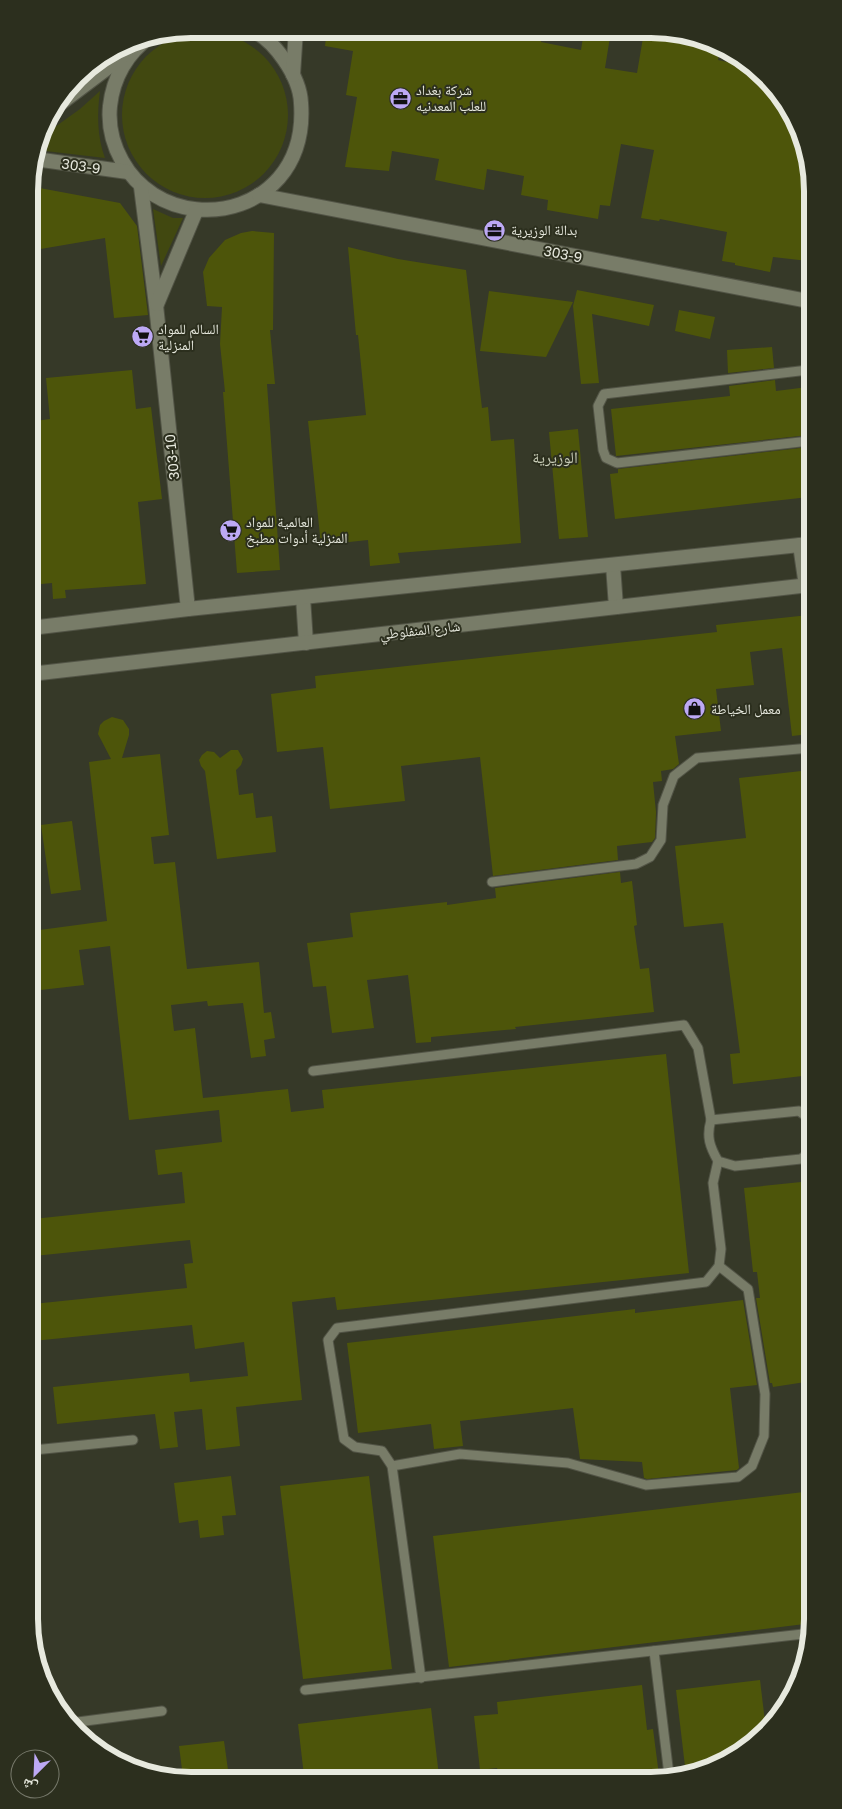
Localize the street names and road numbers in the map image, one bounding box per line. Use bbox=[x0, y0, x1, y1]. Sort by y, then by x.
street label: 303-9 bbox=[61, 154, 101, 177]
street label: 303-9 bbox=[542, 241, 584, 266]
street label: 303-10 bbox=[161, 433, 182, 481]
street label: شارع المنفلوطي bbox=[379, 617, 461, 646]

